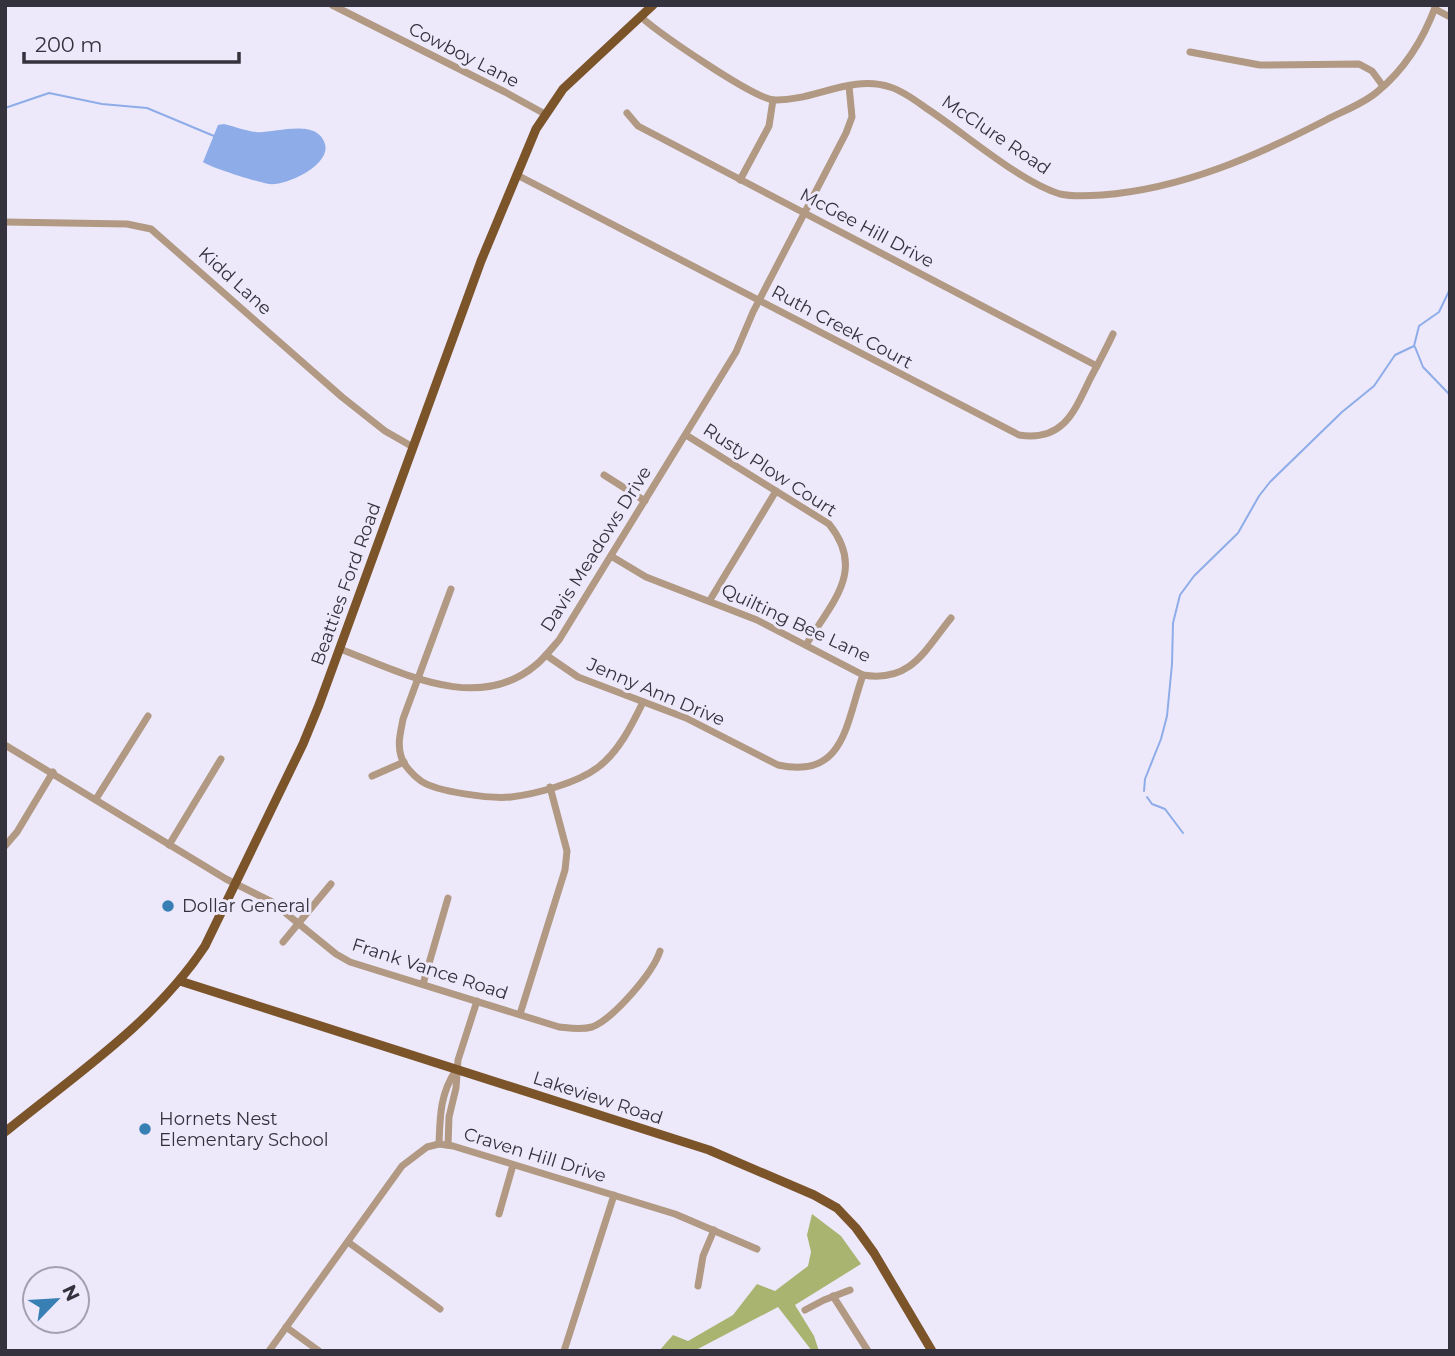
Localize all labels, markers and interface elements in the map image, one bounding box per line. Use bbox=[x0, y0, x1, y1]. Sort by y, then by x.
street label: Cowboy Lane bbox=[405, 18, 523, 92]
scale bar bbox=[24, 21, 240, 65]
text: 200 m bbox=[35, 32, 102, 57]
street label: McClure Road bbox=[937, 90, 1055, 180]
street label: McGee Hill Drive bbox=[796, 183, 938, 273]
street label: Kidd Lane bbox=[194, 242, 276, 320]
street label: Ruth Creek Court bbox=[768, 280, 916, 374]
street label: Rusty Plow Court bbox=[699, 419, 841, 521]
street label: Davis Meadows Drive bbox=[536, 462, 656, 636]
street label: Beatties Ford Road bbox=[306, 500, 386, 668]
street label: Quilting Bee Lane bbox=[718, 579, 874, 667]
street label: Jenny Ann Drive bbox=[583, 653, 728, 731]
place label: Dollar General bbox=[182, 895, 310, 917]
marker: Dollar General bbox=[160, 898, 176, 914]
street label: Frank Vance Road bbox=[349, 933, 511, 1005]
street label: Lakeview Road bbox=[530, 1067, 666, 1129]
place label: Hornets Nest Elementary School bbox=[159, 1108, 329, 1151]
marker: Hornets Nest Elementary School bbox=[137, 1121, 153, 1137]
street label: Craven Hill Drive bbox=[461, 1123, 609, 1187]
north arrow bbox=[21, 1265, 91, 1335]
text: N bbox=[57, 1281, 85, 1305]

